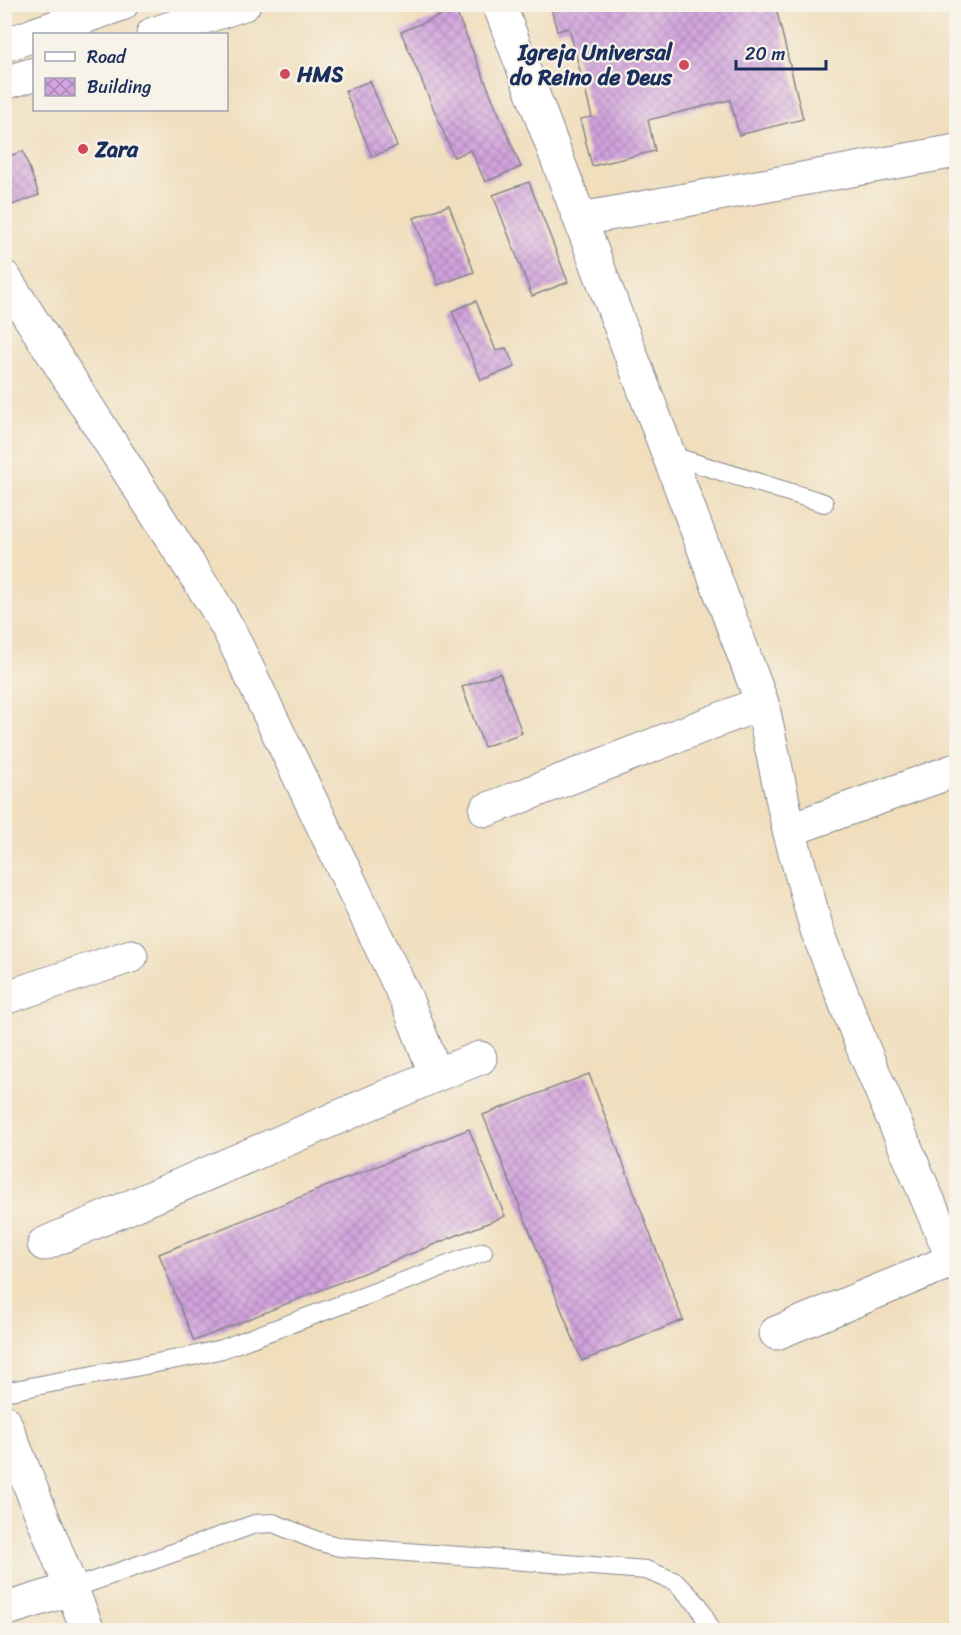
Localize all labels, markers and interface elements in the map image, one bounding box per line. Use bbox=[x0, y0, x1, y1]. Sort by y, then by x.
legend bbox=[33, 33, 228, 111]
place label: Igreja Universal do Reino de Deus bbox=[510, 33, 674, 97]
scale bar bbox=[736, 33, 826, 71]
text: 20 m bbox=[745, 38, 785, 70]
text: Road bbox=[87, 41, 127, 73]
place label: HMS bbox=[296, 55, 343, 94]
marker: Igreja Universal do Reino de Deus bbox=[677, 58, 691, 72]
marker: HMS bbox=[278, 67, 292, 81]
text: Building bbox=[87, 71, 151, 103]
place label: Zara bbox=[94, 130, 139, 169]
marker: Zara bbox=[76, 142, 90, 156]

